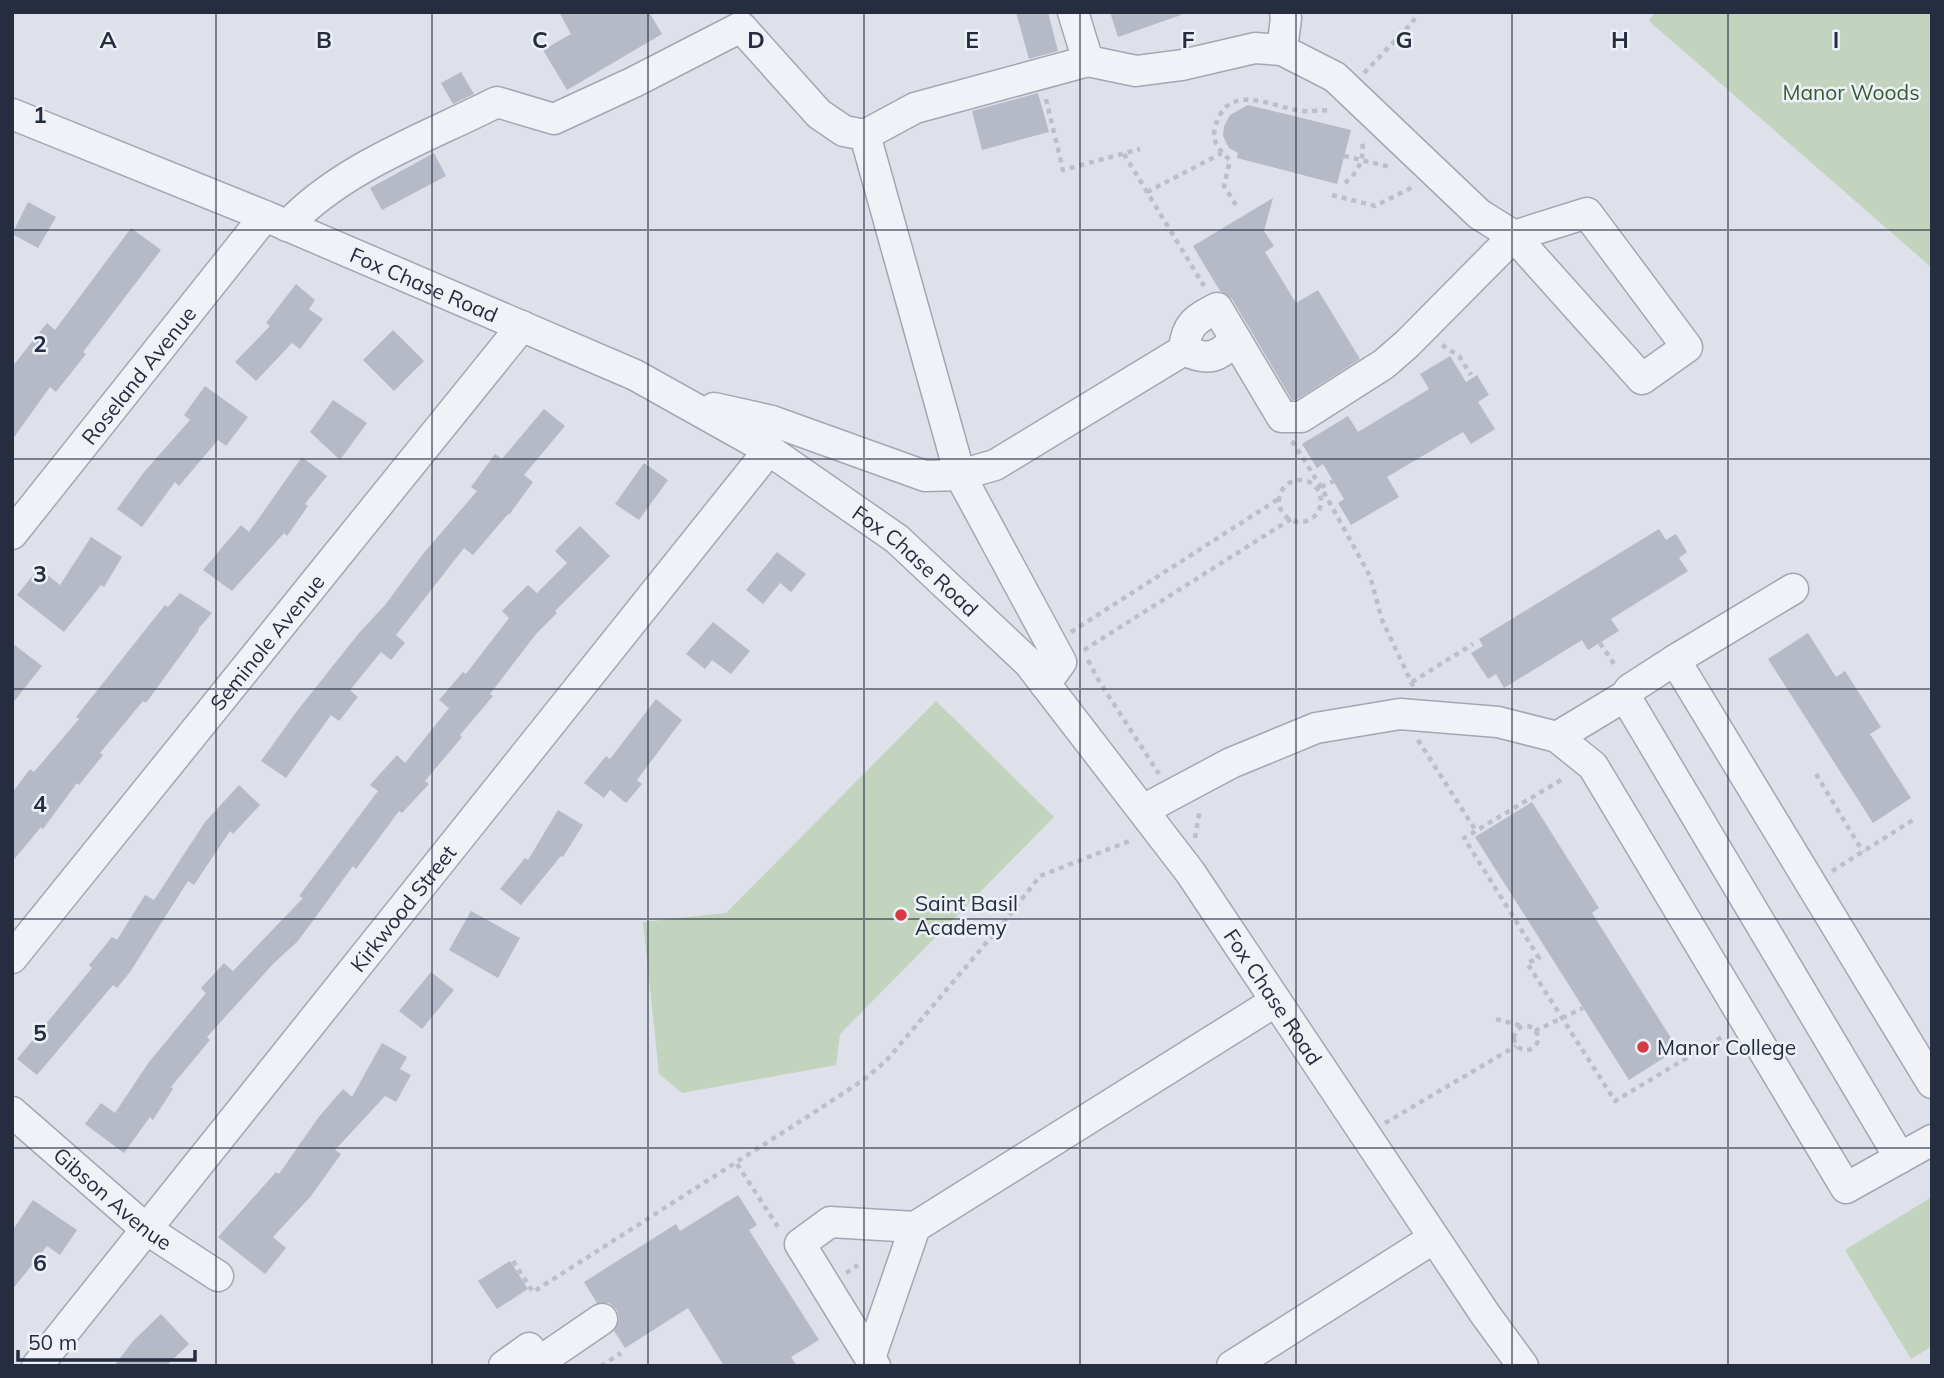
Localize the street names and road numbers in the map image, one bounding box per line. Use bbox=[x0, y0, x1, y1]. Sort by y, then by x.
street label: Fox Chase Road bbox=[346, 241, 502, 328]
street label: Roseland Avenue bbox=[75, 301, 201, 450]
street label: Fox Chase Road bbox=[848, 499, 984, 622]
street label: Seminole Avenue bbox=[204, 569, 330, 715]
street label: Kirkwood Street bbox=[344, 840, 461, 977]
street label: Fox Chase Road bbox=[1219, 924, 1328, 1070]
street label: Gibson Avenue bbox=[48, 1142, 177, 1255]

